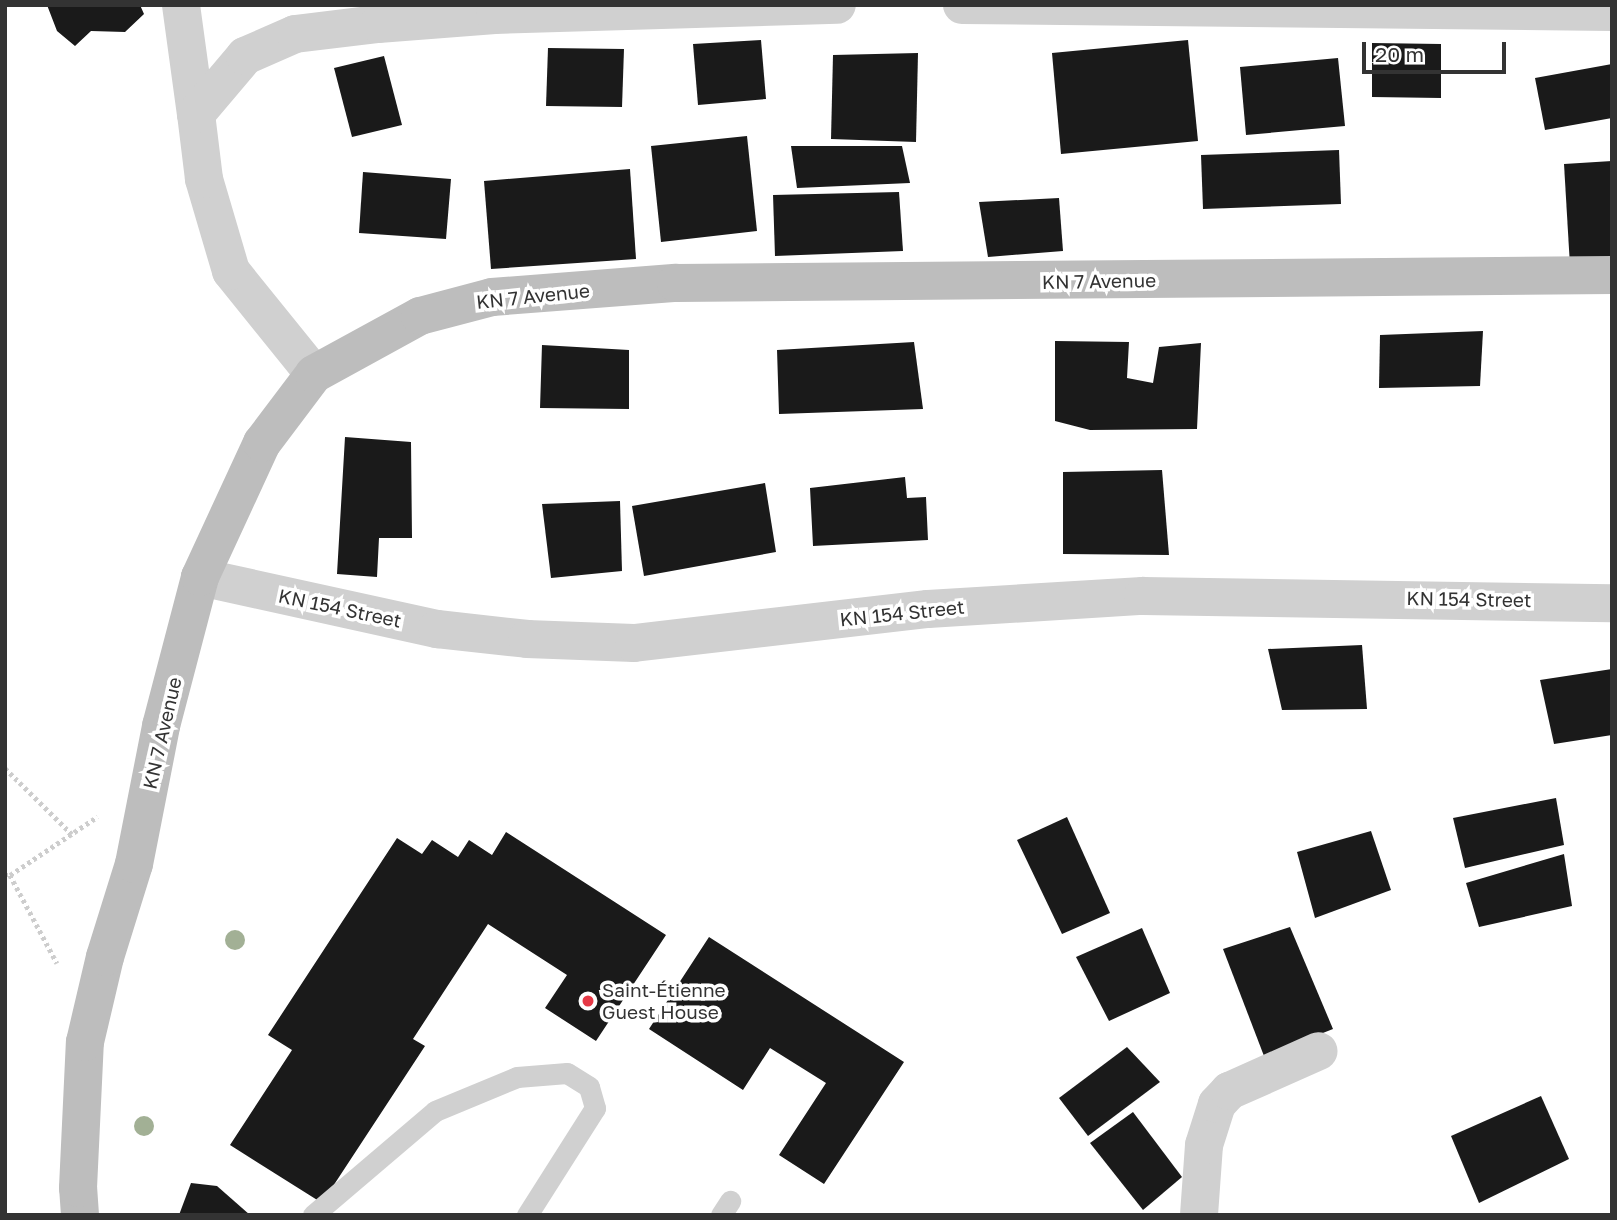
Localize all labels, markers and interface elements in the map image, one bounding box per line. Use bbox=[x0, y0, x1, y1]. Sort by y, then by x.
scale bar bbox=[1365, 28, 1508, 72]
text: 20 m bbox=[1375, 41, 1424, 67]
street label: KN 7 Avenue bbox=[1042, 269, 1156, 293]
street label: KN 7 Avenue bbox=[475, 279, 591, 313]
street label: KN 154 Street bbox=[276, 584, 404, 632]
street label: KN 154 Street bbox=[1406, 587, 1532, 611]
street label: KN 154 Street bbox=[839, 595, 965, 631]
street label: KN 7 Avenue bbox=[138, 675, 186, 791]
place label: Saint-Étienne Guest House bbox=[602, 979, 726, 1023]
marker: Saint-Étienne Guest House bbox=[580, 993, 596, 1009]

